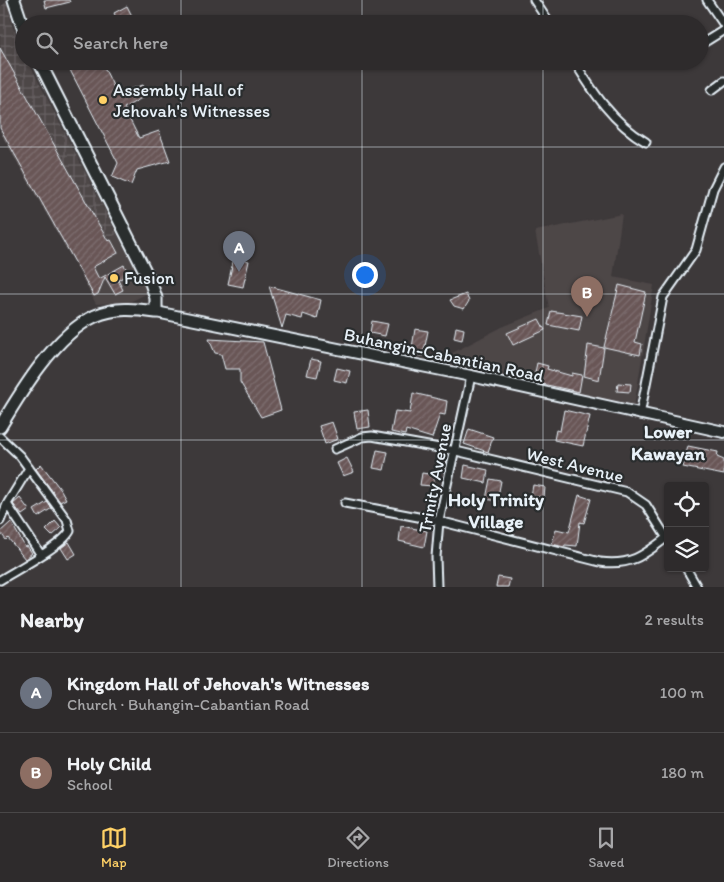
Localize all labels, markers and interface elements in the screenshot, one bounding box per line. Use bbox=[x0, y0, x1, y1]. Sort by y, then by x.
search box bbox=[15, 15, 709, 70]
icon: search bbox=[33, 29, 61, 57]
text: Search here bbox=[73, 31, 168, 54]
place label: Assembly Hall of Jehovah's Witnesses bbox=[113, 79, 270, 122]
marker: Assembly Hall of Jehovah's Witnesses bbox=[97, 94, 109, 106]
pin: A bbox=[223, 231, 255, 272]
your location bbox=[352, 262, 378, 288]
place label: Fusion bbox=[124, 267, 175, 289]
marker: Fusion bbox=[108, 272, 120, 284]
pin: B bbox=[571, 276, 603, 317]
street label: Buhangin-Cabantian Road bbox=[342, 323, 546, 387]
district label: Lower Kawayan bbox=[631, 420, 705, 465]
street label: Trinity Avenue bbox=[414, 421, 456, 535]
street label: West Avenue bbox=[524, 442, 626, 488]
map controls bbox=[664, 482, 709, 572]
button: locate bbox=[664, 482, 709, 527]
district label: Holy Trinity Village bbox=[448, 488, 545, 533]
button: layers bbox=[664, 527, 709, 572]
text: Nearby bbox=[20, 607, 84, 632]
text: 2 results bbox=[644, 610, 704, 629]
text: Kingdom Hall of Jehovah's Witnesses bbox=[67, 672, 369, 695]
text: A bbox=[31, 683, 41, 702]
text: 100 m bbox=[660, 683, 704, 702]
text: Church · Buhangin-Cabantian Road bbox=[67, 695, 309, 714]
text: Holy Child bbox=[67, 752, 151, 775]
text: B bbox=[31, 763, 41, 782]
text: 180 m bbox=[661, 763, 704, 782]
text: School bbox=[67, 775, 113, 794]
tab: Map bbox=[100, 824, 128, 871]
tab: Directions bbox=[327, 824, 389, 871]
tab: Saved bbox=[588, 824, 624, 871]

